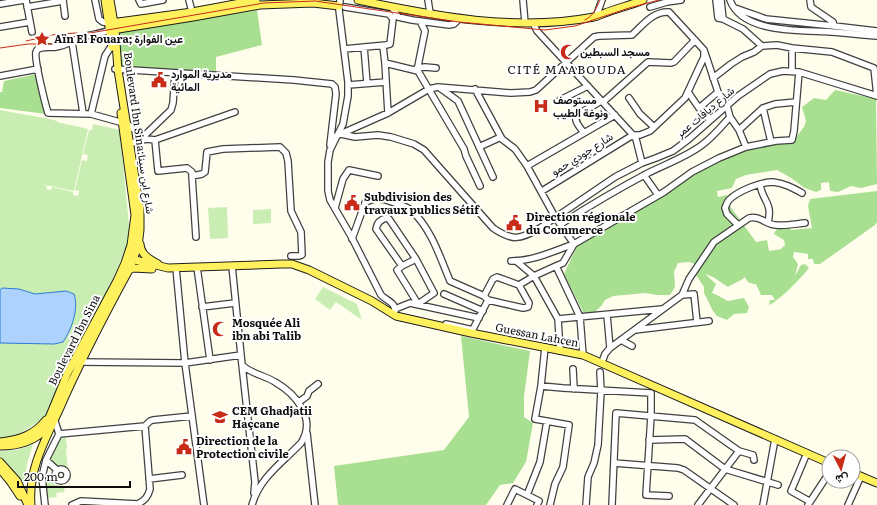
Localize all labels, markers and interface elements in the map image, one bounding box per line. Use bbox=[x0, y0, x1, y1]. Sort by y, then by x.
place icon: Aïn El Fouara; عين الفوارة bbox=[33, 30, 51, 48]
place label: Aïn El Fouara; عين الفوارة bbox=[54, 30, 183, 46]
mosque icon: مسجد السبطين bbox=[559, 43, 577, 61]
place label: مسجد السبطين bbox=[580, 43, 650, 59]
street label: Boulevard Ibn Sina:شارع ابن سينا bbox=[120, 51, 159, 215]
district label: CITÉ MAABOUDA bbox=[507, 60, 627, 78]
place label: مديرية الموارد المائية bbox=[171, 65, 232, 94]
public building icon: مديرية الموارد المائية bbox=[150, 71, 168, 89]
street label: شارع ديافات عمر bbox=[671, 82, 738, 142]
place label: مستوصف ونوغة الطيب bbox=[553, 91, 608, 120]
hospital icon: مستوصف ونوغة الطيب bbox=[532, 97, 550, 115]
street label: شارع جودي حمو bbox=[547, 128, 617, 181]
place label: Subdivision des travaux publics Sétif bbox=[364, 188, 480, 217]
public building icon: Subdivision des travaux publics Sétif bbox=[343, 194, 361, 212]
place label: Direction régionale du Commerce bbox=[526, 208, 636, 237]
public building icon: Direction régionale du Commerce bbox=[505, 214, 523, 232]
street label: Boulevard Ibn Sina bbox=[43, 291, 103, 388]
place label: Mosquée Ali ibn abi Talib bbox=[232, 314, 301, 343]
street label: Guessan Lahcen bbox=[494, 318, 580, 350]
mosque icon: Mosquée Ali ibn abi Talib bbox=[211, 320, 229, 338]
place label: CEM Ghadjatii Haçcane bbox=[232, 402, 312, 431]
school or university icon: CEM Ghadjatii Haçcane bbox=[211, 408, 229, 426]
place label: Direction de la Protection civile bbox=[196, 432, 289, 461]
public building icon: Direction de la Protection civile bbox=[175, 438, 193, 456]
north arrow bbox=[821, 449, 861, 489]
scale bar bbox=[18, 463, 130, 489]
text: 200 m bbox=[24, 467, 58, 485]
text: ش bbox=[835, 471, 850, 489]

